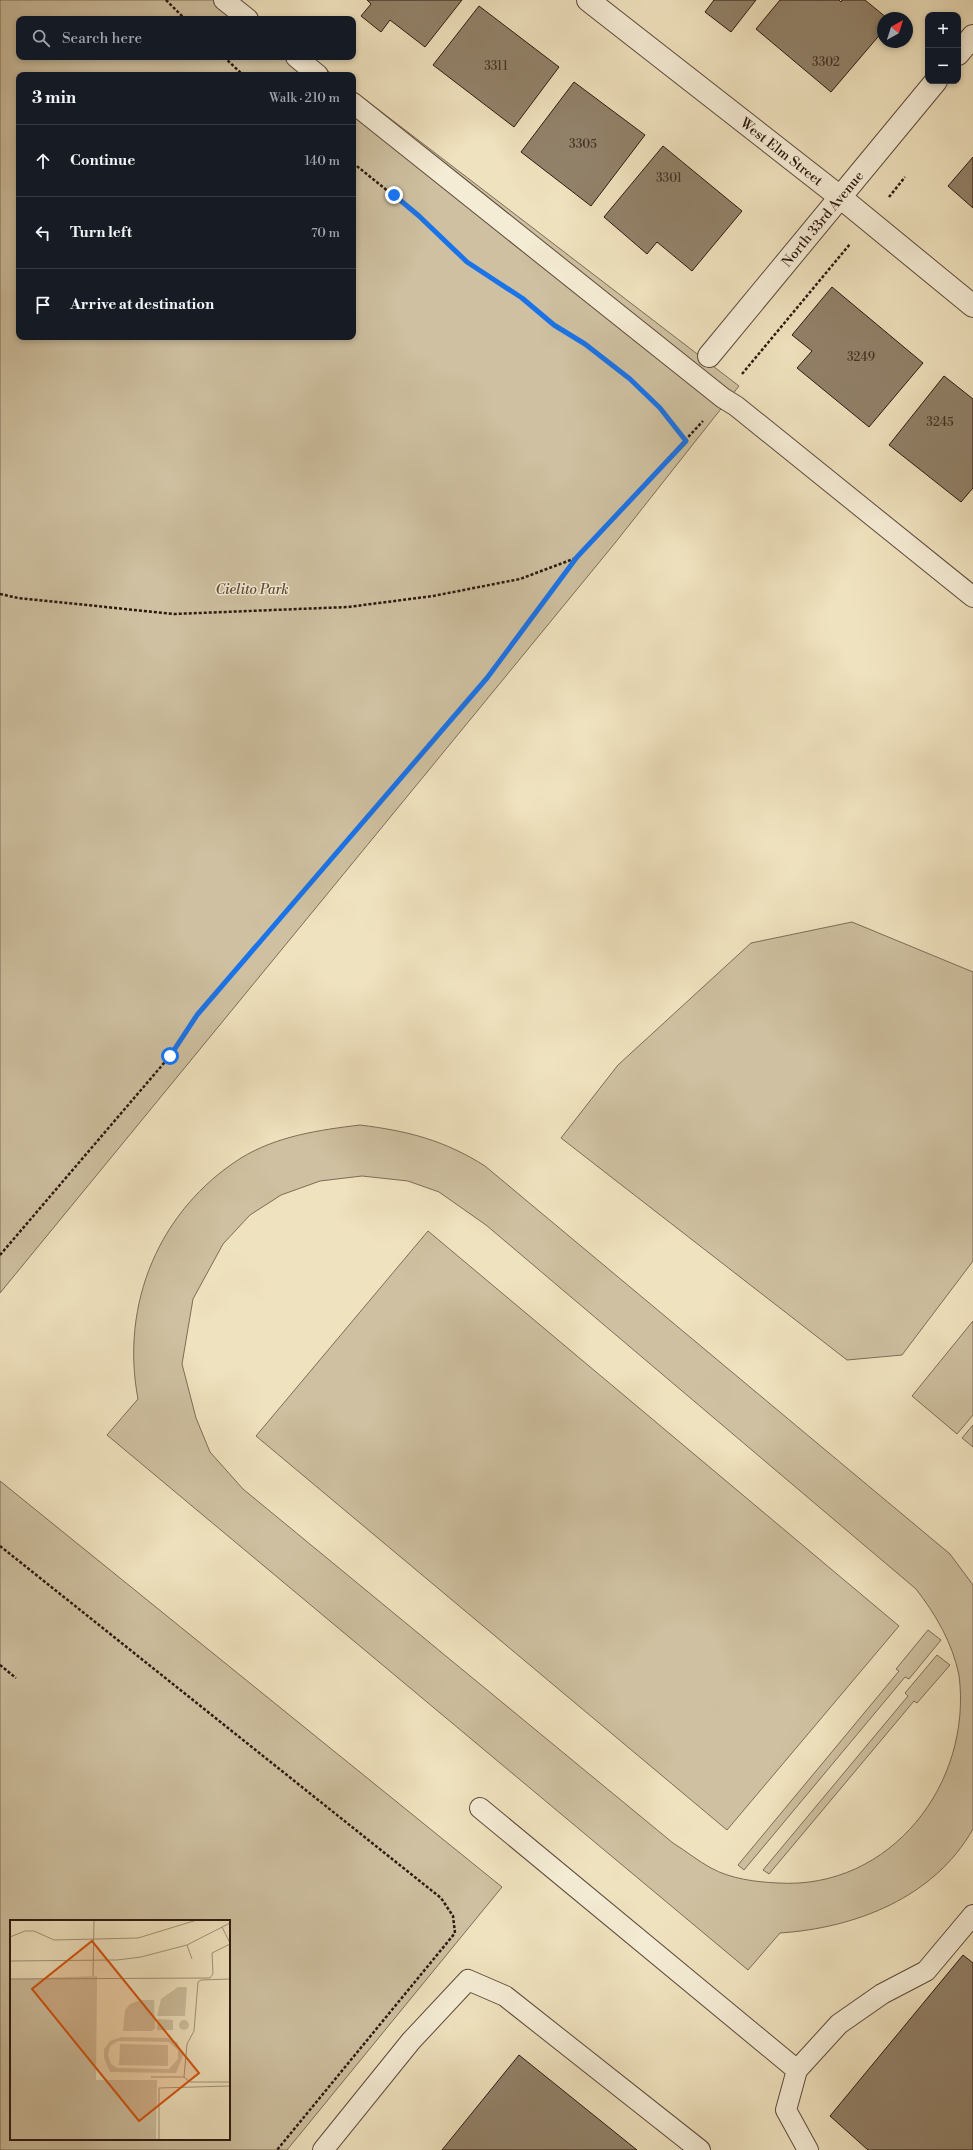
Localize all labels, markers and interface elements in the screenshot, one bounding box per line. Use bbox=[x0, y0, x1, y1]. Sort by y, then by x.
north arrow bbox=[877, 12, 913, 48]
map controls bbox=[925, 12, 961, 84]
button: + bbox=[925, 12, 961, 48]
search box bbox=[16, 16, 356, 60]
icon: search bbox=[30, 27, 52, 49]
text: Search here bbox=[62, 29, 142, 48]
button: − bbox=[925, 48, 961, 84]
house number: 3302 bbox=[812, 55, 840, 70]
house number: 3311 bbox=[484, 59, 509, 74]
text: 3 min bbox=[32, 87, 76, 109]
text: Walk · 210 m bbox=[269, 90, 340, 106]
street label: West Elm Street bbox=[735, 114, 826, 190]
house number: 3305 bbox=[569, 137, 597, 152]
icon: ahead bbox=[32, 150, 54, 172]
text: Continue bbox=[70, 151, 135, 170]
text: 140 m bbox=[304, 153, 340, 169]
street label: North 33rd Avenue bbox=[778, 168, 868, 271]
house number: 3301 bbox=[656, 171, 683, 186]
route end bbox=[385, 186, 403, 204]
icon: left bbox=[32, 222, 54, 244]
text: Turn left bbox=[70, 223, 132, 242]
text: 70 m bbox=[311, 225, 340, 241]
icon: arrive bbox=[32, 294, 54, 316]
text: Arrive at destination bbox=[70, 295, 214, 314]
house number: 3249 bbox=[847, 350, 875, 365]
house number: 3245 bbox=[926, 415, 954, 430]
park label: Cielito Park bbox=[216, 581, 289, 599]
route start bbox=[161, 1047, 179, 1065]
inset map bbox=[10, 1920, 230, 2140]

